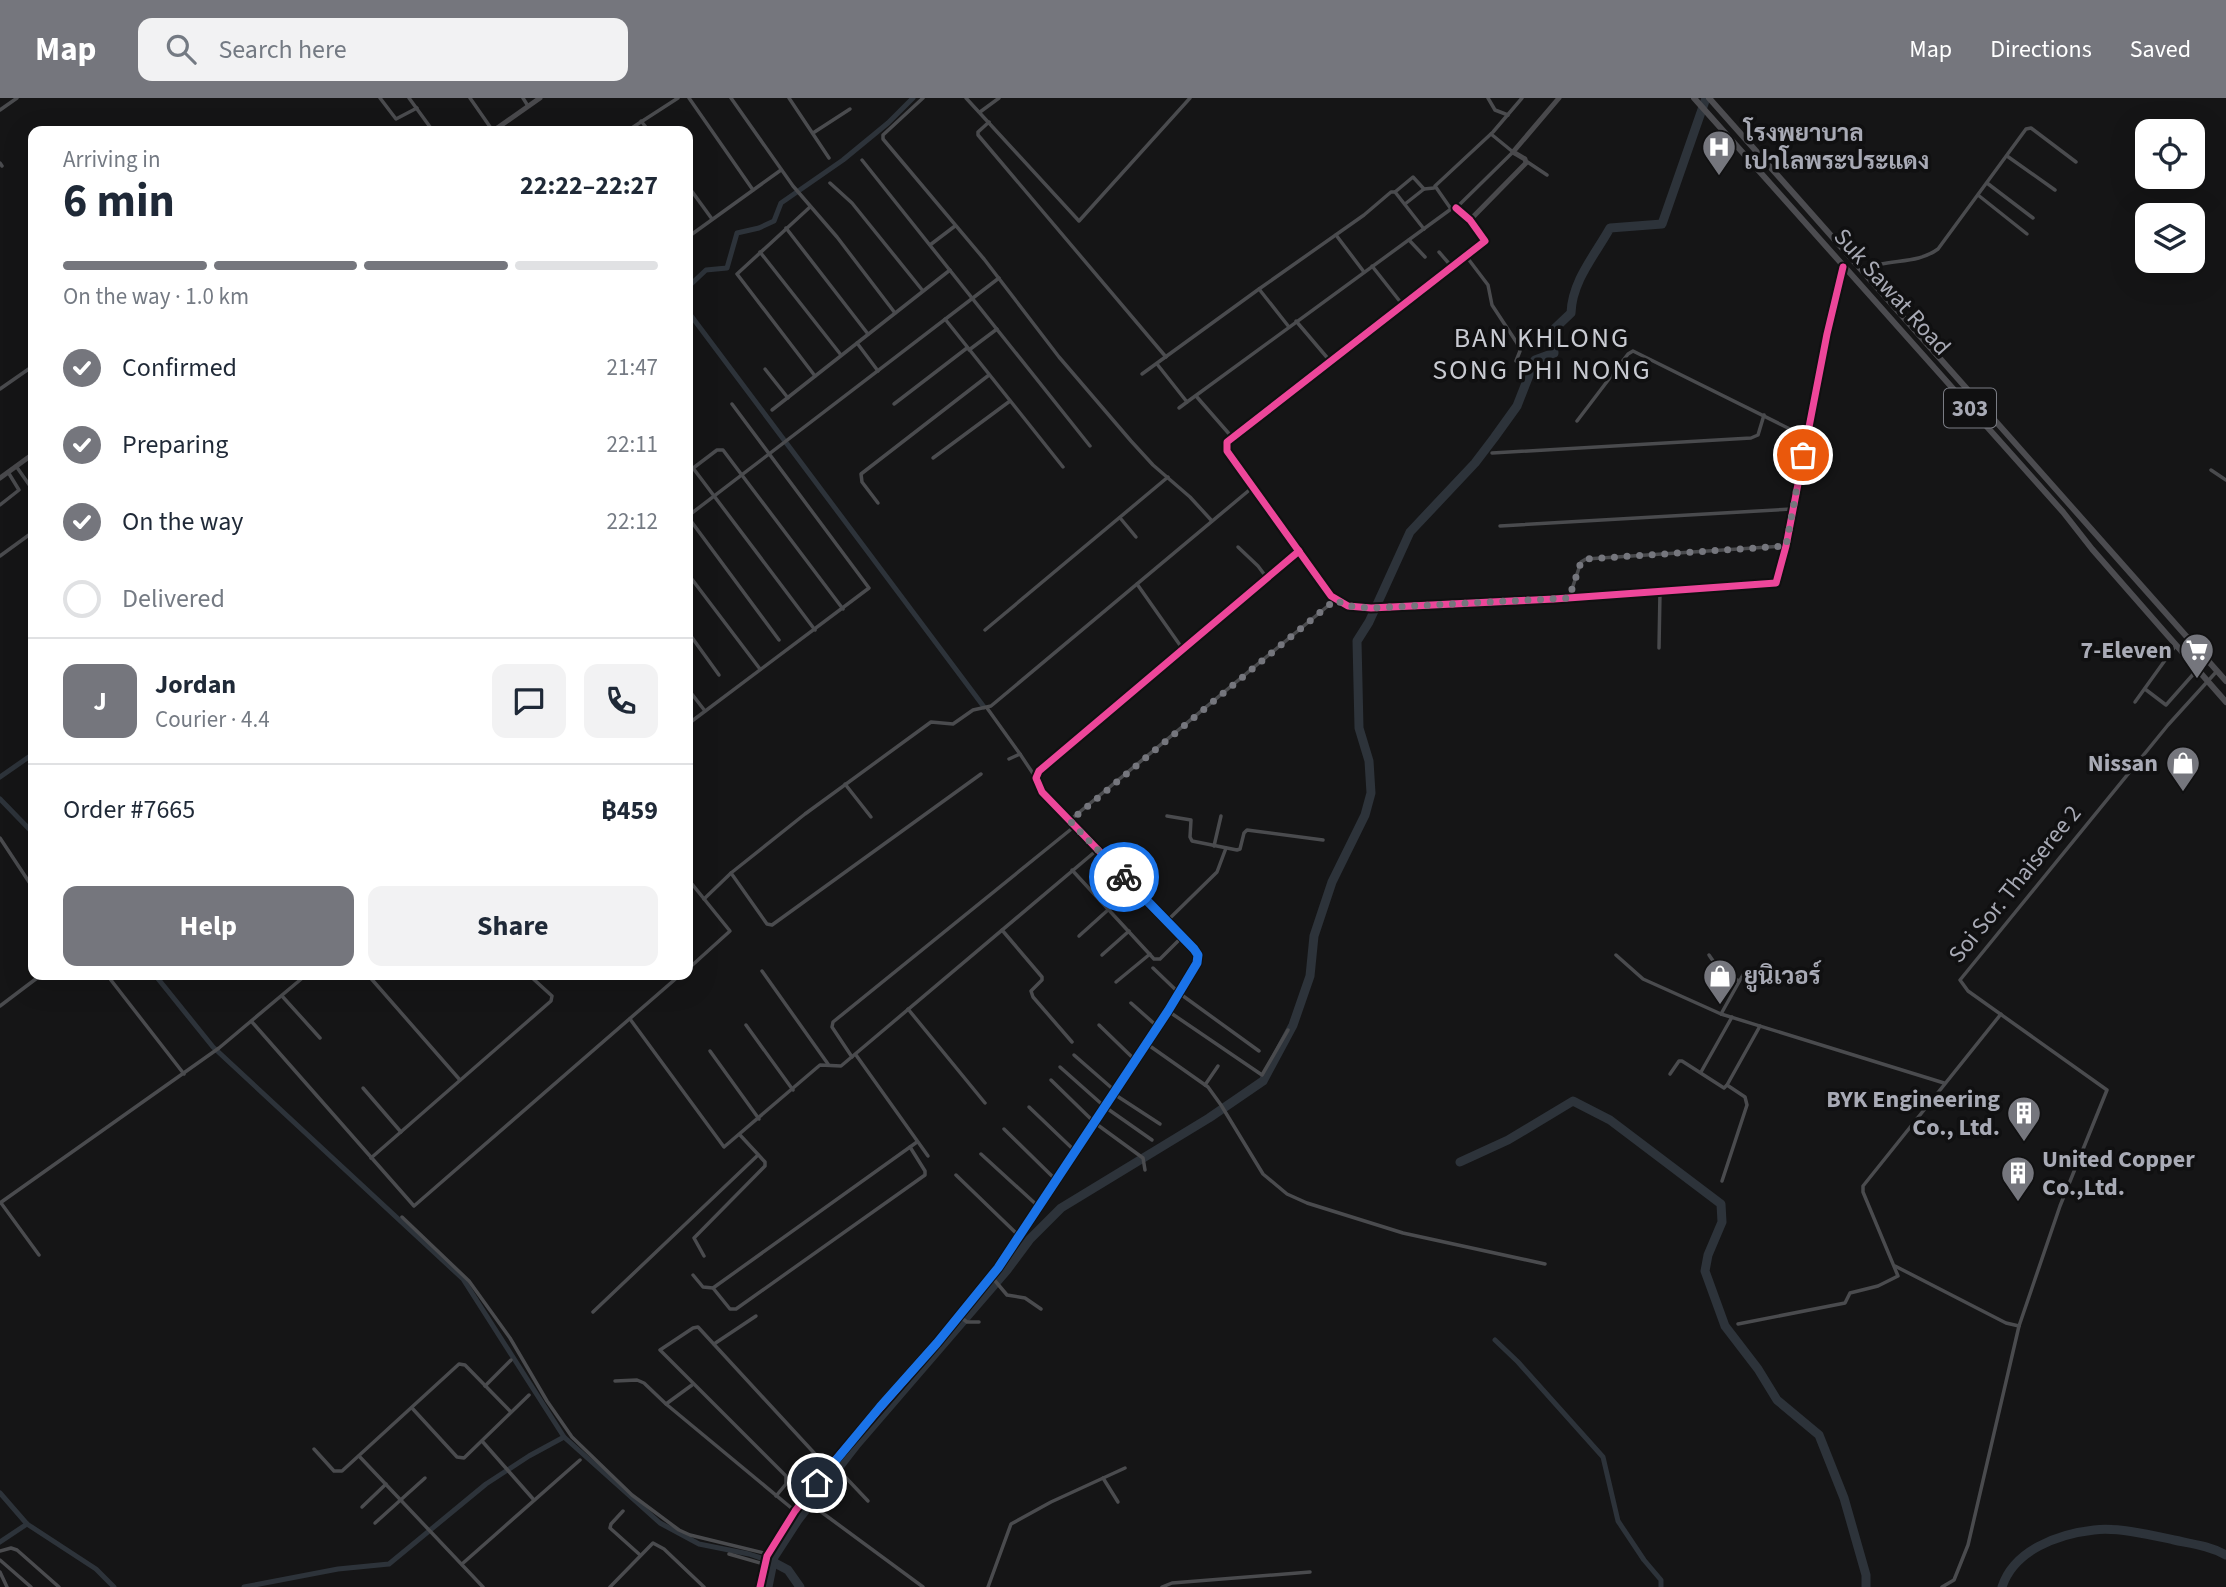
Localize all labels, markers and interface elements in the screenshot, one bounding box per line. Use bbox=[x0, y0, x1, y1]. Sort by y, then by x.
search box bbox=[138, 18, 628, 81]
text: Map bbox=[35, 26, 96, 73]
icon: search bbox=[162, 30, 200, 68]
text: Search here bbox=[218, 31, 347, 68]
text: Map bbox=[1909, 32, 1952, 67]
text: Directions bbox=[1990, 32, 2092, 67]
text: Saved bbox=[2130, 32, 2191, 67]
place label: โรงพยาบาล เปาโลพระประแดง bbox=[1742, 116, 1929, 179]
map controls bbox=[2135, 119, 2205, 273]
button: locate bbox=[2135, 119, 2205, 189]
hospital icon: โรงพยาบาล เปาโลพระประแดง bbox=[1700, 128, 1738, 177]
text: Arriving in bbox=[63, 143, 161, 176]
text: 22:22–22:27 bbox=[520, 167, 658, 204]
text: 6 min bbox=[63, 169, 175, 234]
button: layers bbox=[2135, 203, 2205, 273]
street label: Suk Sawat Road bbox=[1825, 221, 1959, 363]
text: On the way · 1.0 km bbox=[63, 280, 249, 313]
district label: BAN KHLONG SONG PHI NONG bbox=[1432, 318, 1652, 390]
icon: check bbox=[63, 349, 101, 387]
text: Confirmed bbox=[122, 349, 237, 386]
text: 21:47 bbox=[607, 351, 658, 384]
road number: 303 bbox=[1944, 388, 1996, 428]
pin bbox=[1773, 425, 1833, 485]
icon: check bbox=[63, 426, 101, 464]
text: Preparing bbox=[122, 426, 228, 463]
text: 22:11 bbox=[607, 428, 658, 461]
icon: bag bbox=[1784, 436, 1822, 474]
icon: check bbox=[63, 503, 101, 541]
text: On the way bbox=[122, 503, 243, 540]
text: 22:12 bbox=[607, 505, 658, 538]
text: Delivered bbox=[122, 580, 225, 617]
supermarket icon: 7-Eleven bbox=[2178, 631, 2216, 680]
place label: 7-Eleven bbox=[2081, 633, 2172, 668]
button: chat bbox=[492, 664, 566, 738]
button: phone bbox=[584, 664, 658, 738]
text: Jordan bbox=[155, 666, 236, 703]
text: J bbox=[93, 683, 107, 720]
text: Courier · 4.4 bbox=[155, 703, 270, 736]
shop icon: Nissan bbox=[2164, 744, 2202, 793]
place label: Nissan bbox=[2088, 746, 2158, 781]
text: Order #7665 bbox=[63, 791, 195, 828]
text: ฿459 bbox=[601, 792, 658, 829]
street label: Soi Sor. Thaiseree 2 bbox=[1940, 797, 2090, 971]
courier bbox=[1089, 842, 1159, 912]
icon: bike bbox=[1105, 858, 1143, 896]
button: Help bbox=[63, 886, 354, 966]
button: Share bbox=[368, 886, 658, 966]
shop icon: ยูนิเวอร์ bbox=[1701, 957, 1739, 1006]
place label: ยูนิเวอร์ bbox=[1744, 959, 1822, 994]
place label: BYK Engineering Co., Ltd. bbox=[1826, 1082, 2000, 1145]
building icon: BYK Engineering Co., Ltd. bbox=[2005, 1094, 2043, 1143]
place label: United Copper Co.,Ltd. bbox=[2042, 1142, 2195, 1205]
building icon: United Copper Co.,Ltd. bbox=[1999, 1154, 2037, 1203]
pin bbox=[787, 1453, 847, 1513]
icon: home bbox=[798, 1464, 836, 1502]

